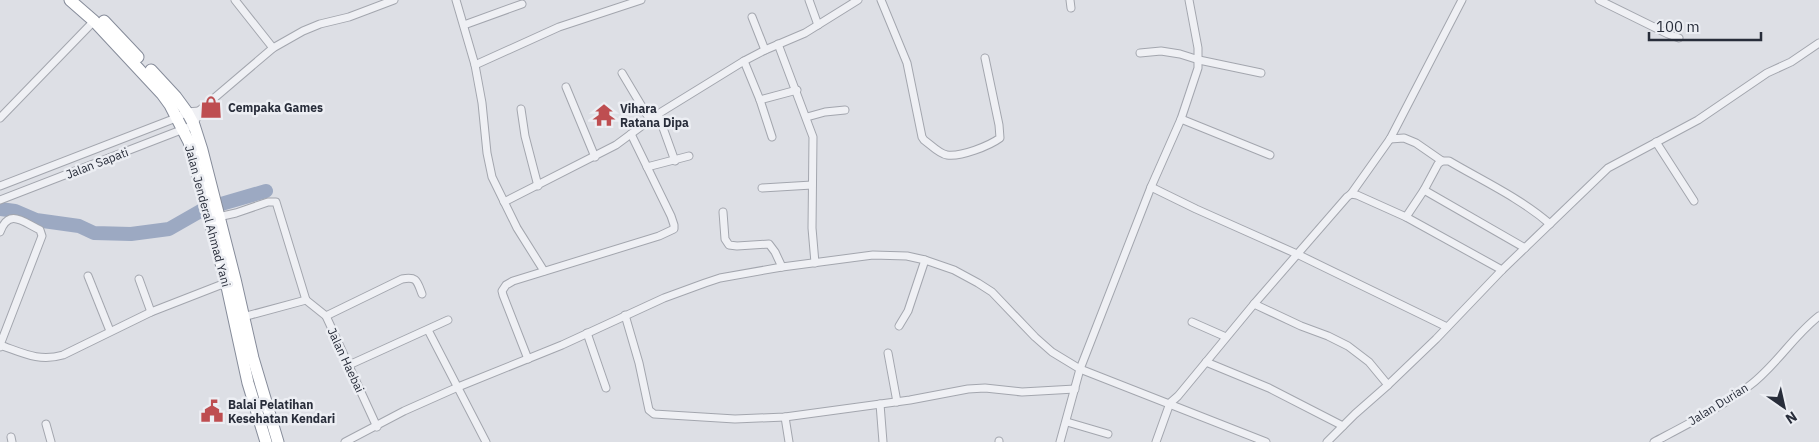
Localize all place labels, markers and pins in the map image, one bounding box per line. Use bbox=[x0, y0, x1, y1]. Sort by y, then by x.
shop icon: Cempaka Games bbox=[198, 94, 224, 120]
place label: Cempaka Games bbox=[228, 100, 323, 115]
place label: Vihara Ratana Dipa bbox=[620, 101, 689, 130]
temple icon: Vihara Ratana Dipa bbox=[591, 102, 617, 128]
place label: Balai Pelatihan Kesehatan Kendari bbox=[228, 397, 335, 426]
public building icon: Balai Pelatihan Kesehatan Kendari bbox=[199, 398, 225, 424]

